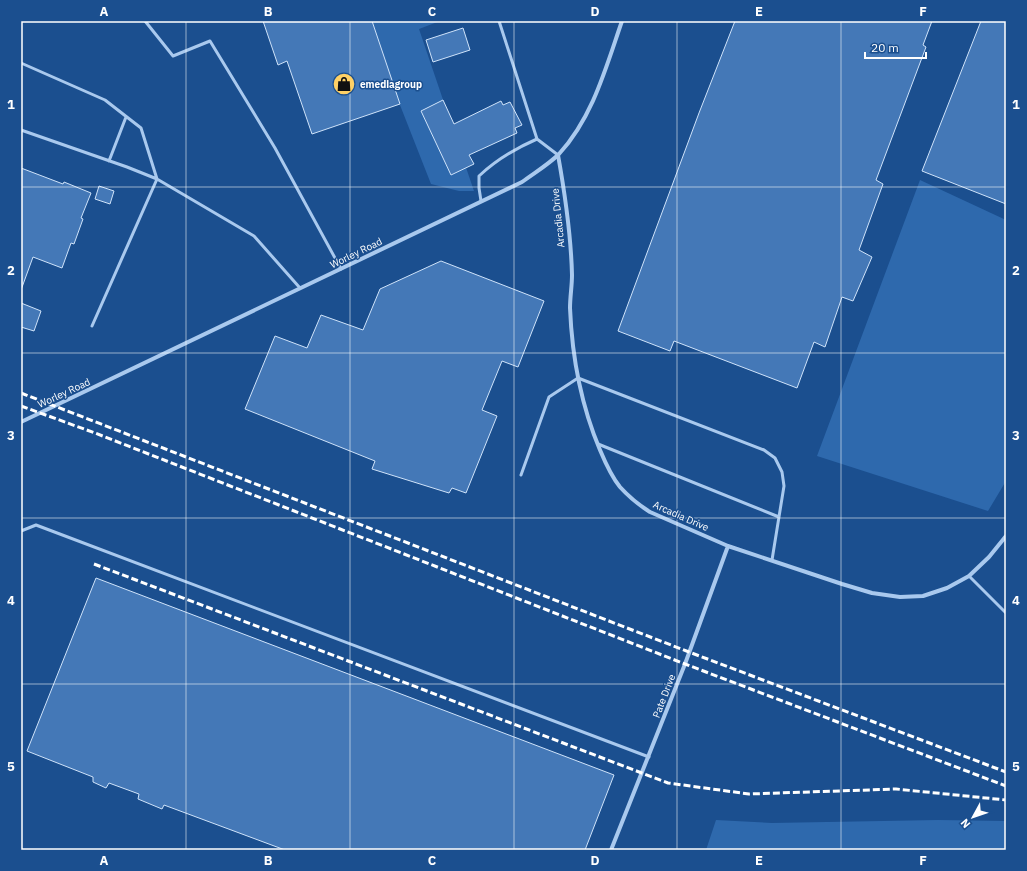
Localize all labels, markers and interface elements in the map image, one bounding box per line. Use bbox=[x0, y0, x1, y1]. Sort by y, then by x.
text: A bbox=[100, 3, 109, 20]
text: B bbox=[264, 3, 273, 20]
text: C bbox=[428, 3, 437, 20]
text: D bbox=[590, 3, 600, 20]
text: E bbox=[755, 3, 763, 20]
text: F bbox=[919, 3, 927, 20]
scale bar bbox=[865, 34, 926, 60]
text: 20 m bbox=[871, 40, 899, 55]
shop icon: emediagroup bbox=[331, 71, 357, 97]
place label: emediagroup bbox=[360, 78, 422, 91]
text: 1 bbox=[7, 96, 15, 113]
text: 1 bbox=[1012, 96, 1020, 113]
street label: Arcadia Drive bbox=[548, 187, 568, 248]
street label: Worley Road bbox=[328, 235, 384, 271]
text: 2 bbox=[7, 262, 15, 279]
text: 2 bbox=[1012, 262, 1020, 279]
street label: Worley Road bbox=[36, 375, 92, 411]
text: 3 bbox=[7, 427, 15, 444]
text: 3 bbox=[1012, 427, 1020, 444]
street label: Arcadia Drive bbox=[651, 498, 711, 534]
text: 4 bbox=[7, 592, 15, 609]
text: 4 bbox=[1012, 592, 1020, 609]
street label: Pate Drive bbox=[650, 672, 678, 720]
text: 5 bbox=[7, 758, 15, 775]
text: 5 bbox=[1012, 758, 1020, 775]
north arrow bbox=[953, 797, 993, 837]
text: N bbox=[957, 816, 973, 831]
text: A bbox=[100, 852, 109, 869]
text: B bbox=[264, 852, 273, 869]
text: C bbox=[428, 852, 437, 869]
text: D bbox=[590, 852, 600, 869]
text: E bbox=[755, 852, 763, 869]
text: F bbox=[919, 852, 927, 869]

